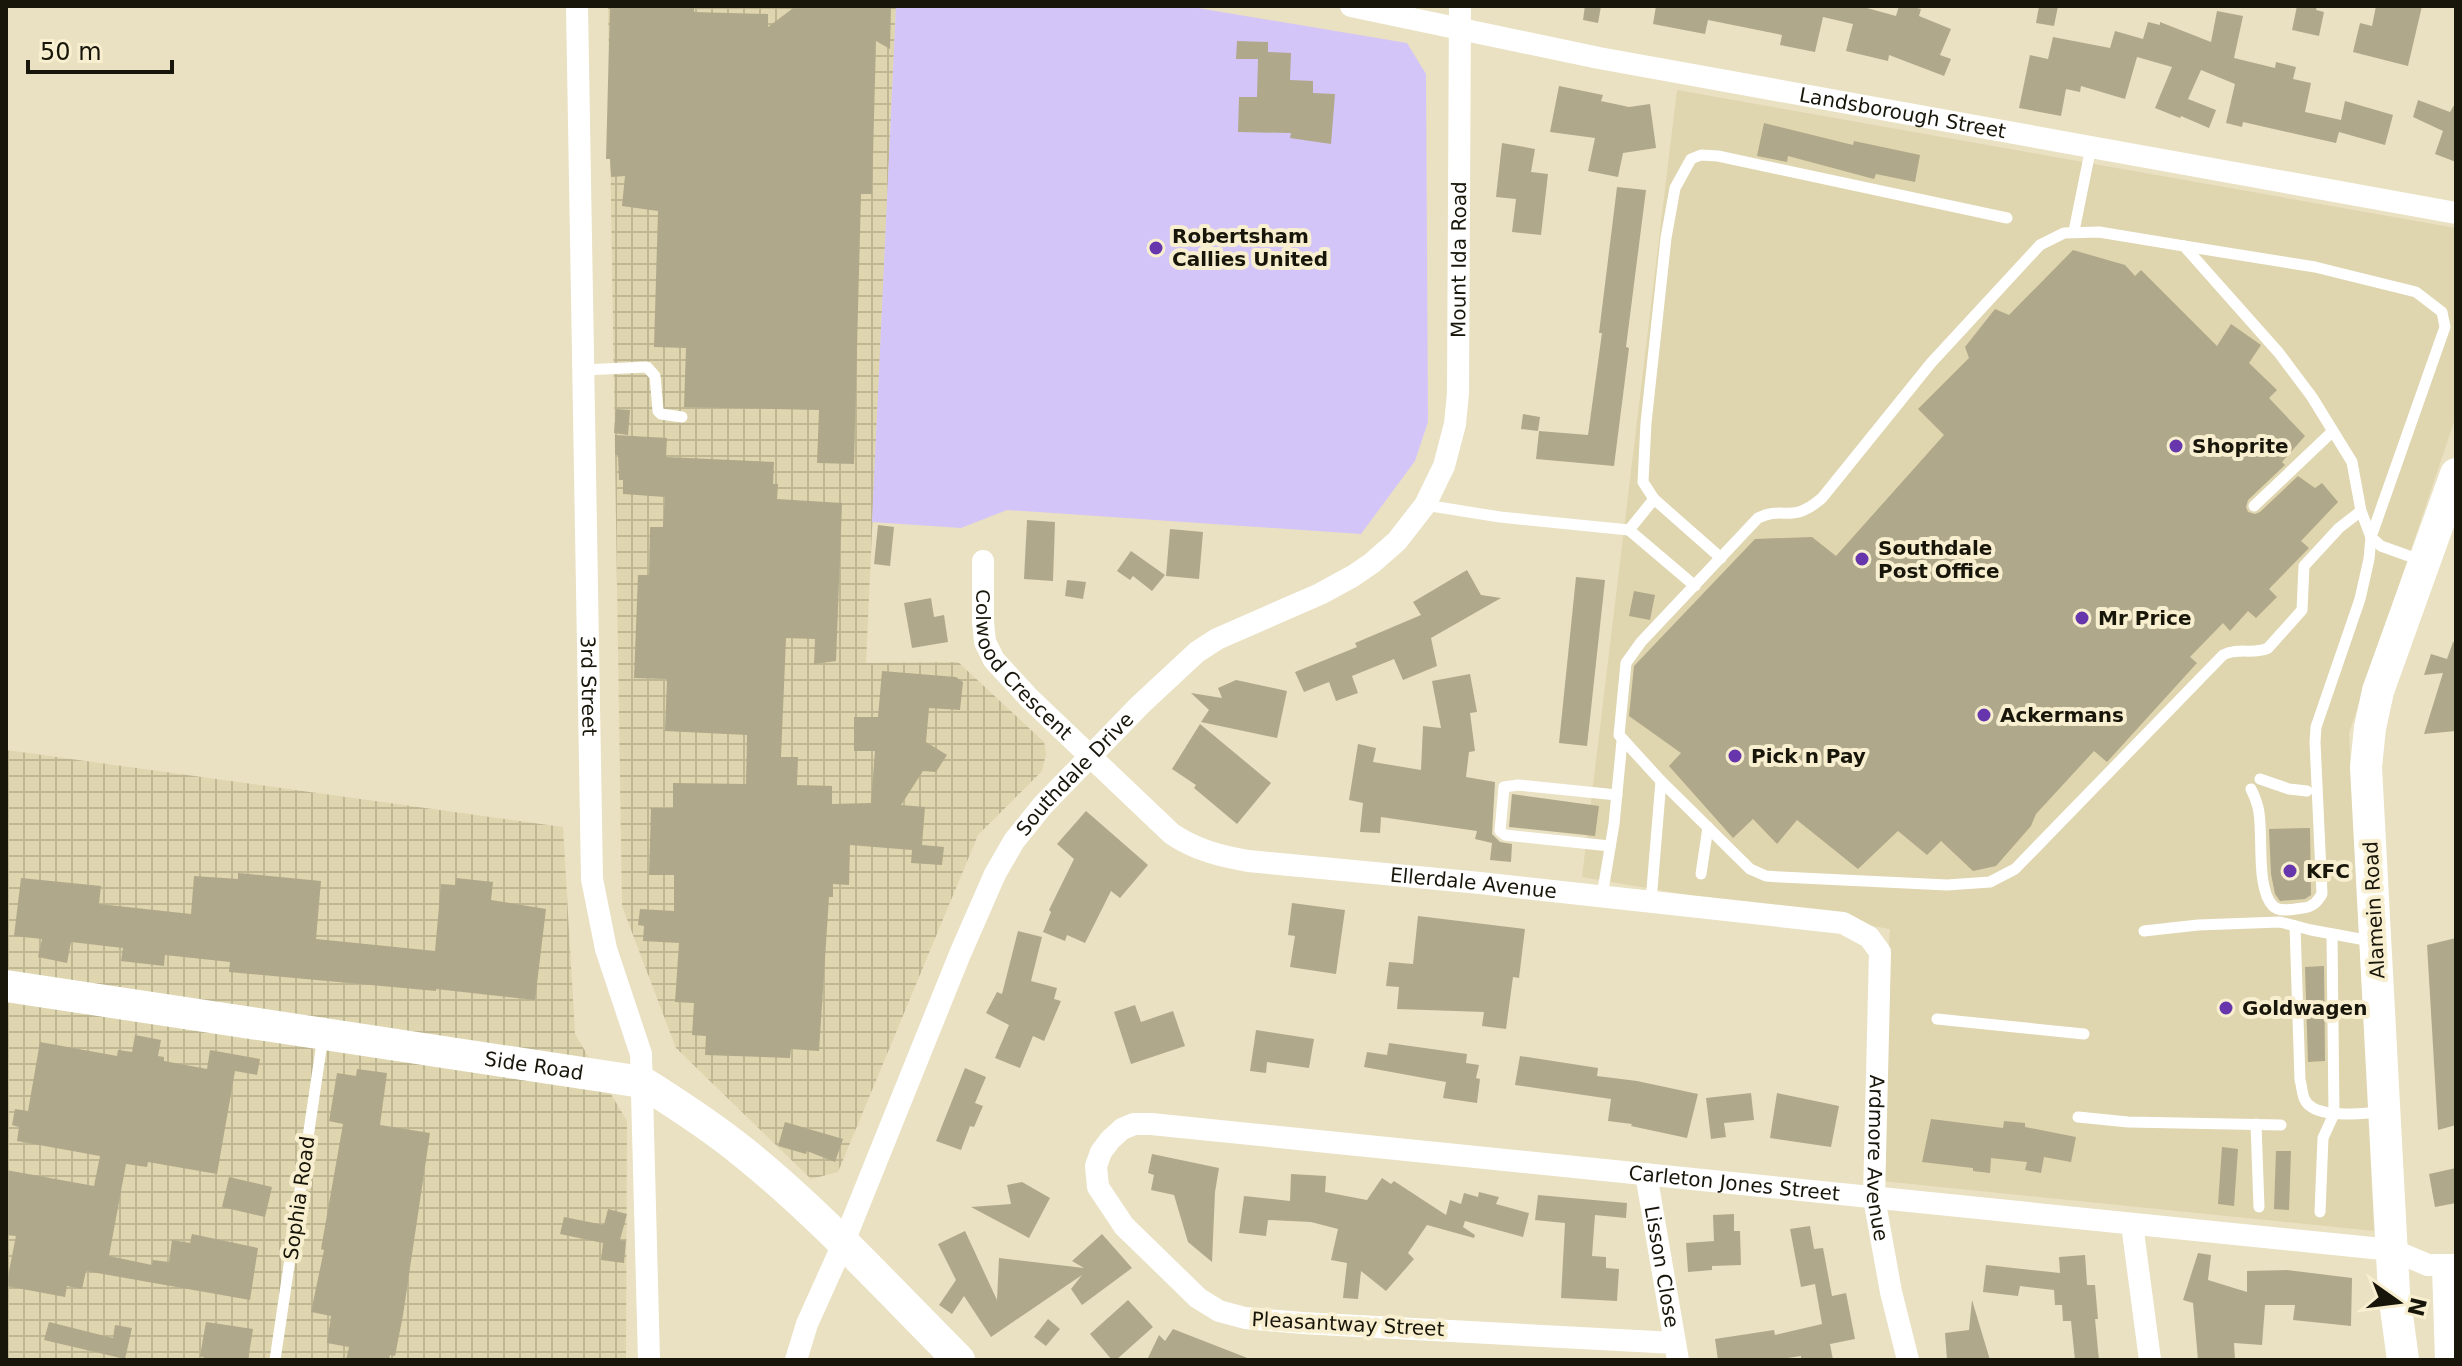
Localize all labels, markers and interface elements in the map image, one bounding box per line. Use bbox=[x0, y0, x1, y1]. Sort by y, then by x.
scale bar bbox=[28, 24, 172, 74]
text: 50 m bbox=[40, 38, 102, 66]
street label: Landsborough Street bbox=[1797, 82, 2008, 143]
street label: Mount Ida Road bbox=[1446, 181, 1471, 338]
place label: Robertsham Callies United bbox=[1172, 224, 1328, 271]
marker: Robertsham Callies United bbox=[1147, 239, 1165, 257]
place label: Shoprite bbox=[2192, 434, 2289, 458]
marker: Shoprite bbox=[2167, 437, 2185, 455]
place label: Southdale Post Office bbox=[1878, 536, 2000, 583]
marker: Southdale Post Office bbox=[1853, 550, 1871, 568]
street label: Colwood Crescent bbox=[971, 589, 1077, 745]
place label: Mr Price bbox=[2098, 606, 2192, 630]
marker: Mr Price bbox=[2073, 609, 2091, 627]
street label: 3rd Street bbox=[576, 635, 602, 736]
place label: Ackermans bbox=[2000, 703, 2124, 727]
marker: Ackermans bbox=[1975, 706, 1993, 724]
street label: Southdale Drive bbox=[1011, 707, 1138, 841]
place label: Pick n Pay bbox=[1751, 744, 1866, 768]
marker: Pick n Pay bbox=[1726, 747, 1744, 765]
street label: Alamein Road bbox=[2358, 840, 2390, 980]
place label: KFC bbox=[2306, 859, 2350, 883]
marker: KFC bbox=[2281, 862, 2299, 880]
street label: Ellerdale Avenue bbox=[1389, 863, 1558, 903]
place label: Goldwagen bbox=[2242, 996, 2367, 1020]
marker: Goldwagen bbox=[2217, 999, 2235, 1017]
street label: Side Road bbox=[483, 1046, 585, 1085]
street label: Ardmore Avenue bbox=[1862, 1074, 1894, 1243]
street label: Sophia Road bbox=[278, 1135, 320, 1261]
street label: Carleton Jones Street bbox=[1627, 1161, 1841, 1206]
street label: Lisson Close bbox=[1640, 1204, 1684, 1329]
north arrow bbox=[2358, 1262, 2438, 1342]
text: N bbox=[2403, 1295, 2431, 1319]
street label: Pleasantway Street bbox=[1251, 1307, 1445, 1341]

